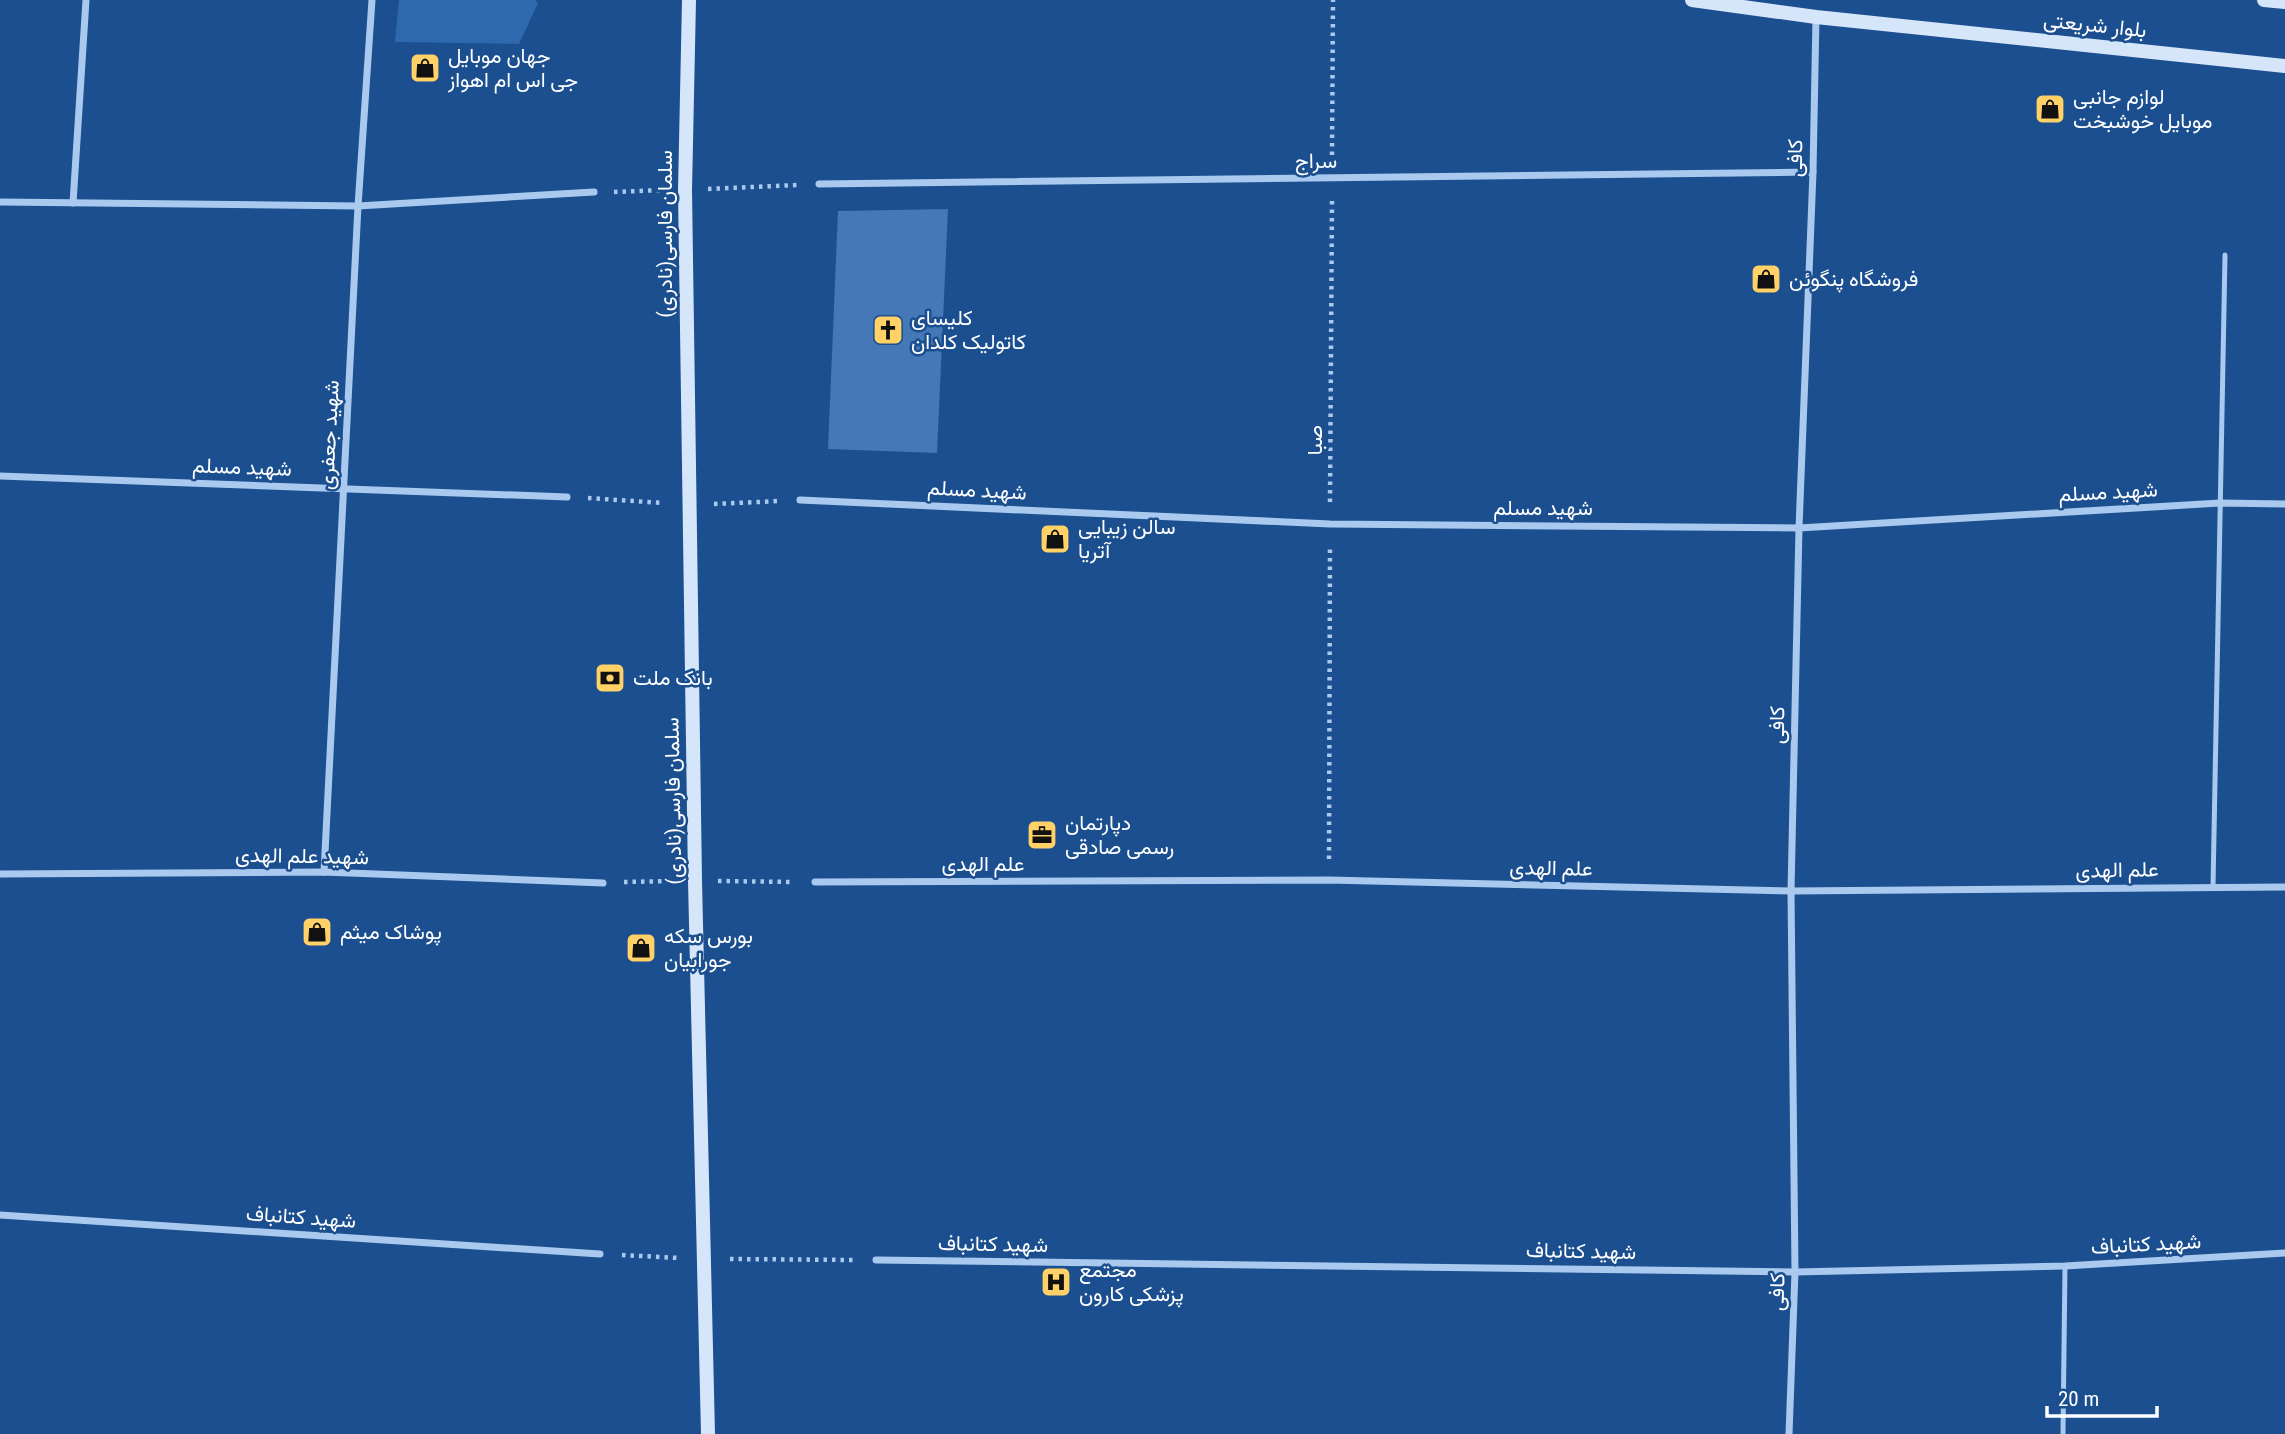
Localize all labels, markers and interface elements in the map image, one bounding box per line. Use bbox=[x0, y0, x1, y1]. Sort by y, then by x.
street label: بلوار شریعتی bbox=[2042, 8, 2148, 43]
place label: جهان موبایل جی اس ام اهواز bbox=[447, 44, 578, 94]
shop icon: جهان موبایل جی اس ام اهواز bbox=[408, 51, 442, 85]
place label: لوازم جانبی موبایل خوشبخت bbox=[2073, 85, 2212, 134]
shop icon: لوازم جانبی موبایل خوشبخت bbox=[2033, 92, 2067, 126]
street label: کافی bbox=[1783, 139, 1807, 177]
street label: سراج bbox=[1295, 149, 1337, 175]
street label: سلمان فارسی(نادری) bbox=[653, 150, 678, 318]
shop icon: فروشگاه پنگوئن bbox=[1749, 262, 1783, 296]
place label: فروشگاه پنگوئن bbox=[1789, 267, 1918, 293]
place label: کلیسای کاتولیک کلدان bbox=[911, 306, 1026, 355]
church icon: کلیسای کاتولیک کلدان bbox=[871, 313, 905, 347]
street label: شهید جعفری bbox=[314, 379, 345, 491]
street label: صبا bbox=[1303, 425, 1327, 455]
street label: شهید مسلم bbox=[192, 453, 292, 483]
street label: شهید مسلم bbox=[927, 475, 1027, 507]
street label: شهید مسلم bbox=[2058, 477, 2158, 509]
street label: شهید مسلم bbox=[1493, 496, 1593, 522]
place label: سالن زیبایی آتریا bbox=[1078, 515, 1176, 564]
shop icon: سالن زیبایی آتریا bbox=[1038, 522, 1072, 556]
bank icon: بانک ملت bbox=[593, 661, 627, 695]
place label: بانک ملت bbox=[633, 666, 713, 690]
street label: کافی bbox=[1765, 706, 1789, 744]
street label: سلمان فارسی(نادری) bbox=[660, 717, 687, 885]
place label: دپارتمان رسمی صادقی bbox=[1065, 811, 1174, 860]
office icon: دپارتمان رسمی صادقی bbox=[1025, 818, 1059, 852]
street label: شهید علم الهدی bbox=[235, 843, 369, 871]
street label: علم الهدی bbox=[941, 852, 1025, 878]
street label: علم الهدی bbox=[1509, 855, 1593, 883]
street label: علم الهدی bbox=[2075, 857, 2159, 885]
shop icon: پوشاک میثم bbox=[300, 915, 334, 949]
place label: پوشاک میثم bbox=[340, 920, 442, 946]
place label: بورس سکه جورابیان bbox=[664, 924, 753, 973]
shop icon: بورس سکه جورابیان bbox=[624, 931, 658, 965]
street label: شهید کتانباف bbox=[245, 1201, 357, 1234]
street label: شهید کتانباف bbox=[2090, 1229, 2202, 1260]
street label: شهید کتانباف bbox=[938, 1231, 1048, 1258]
street label: شهید کتانباف bbox=[1526, 1238, 1636, 1265]
place label: مجتمع پزشکی کارون bbox=[1079, 1258, 1184, 1308]
hospital icon: مجتمع پزشکی کارون bbox=[1039, 1265, 1073, 1299]
street label: کافی bbox=[1764, 1273, 1790, 1311]
scale bar bbox=[2047, 1374, 2157, 1418]
text: 20 m bbox=[2058, 1387, 2099, 1411]

